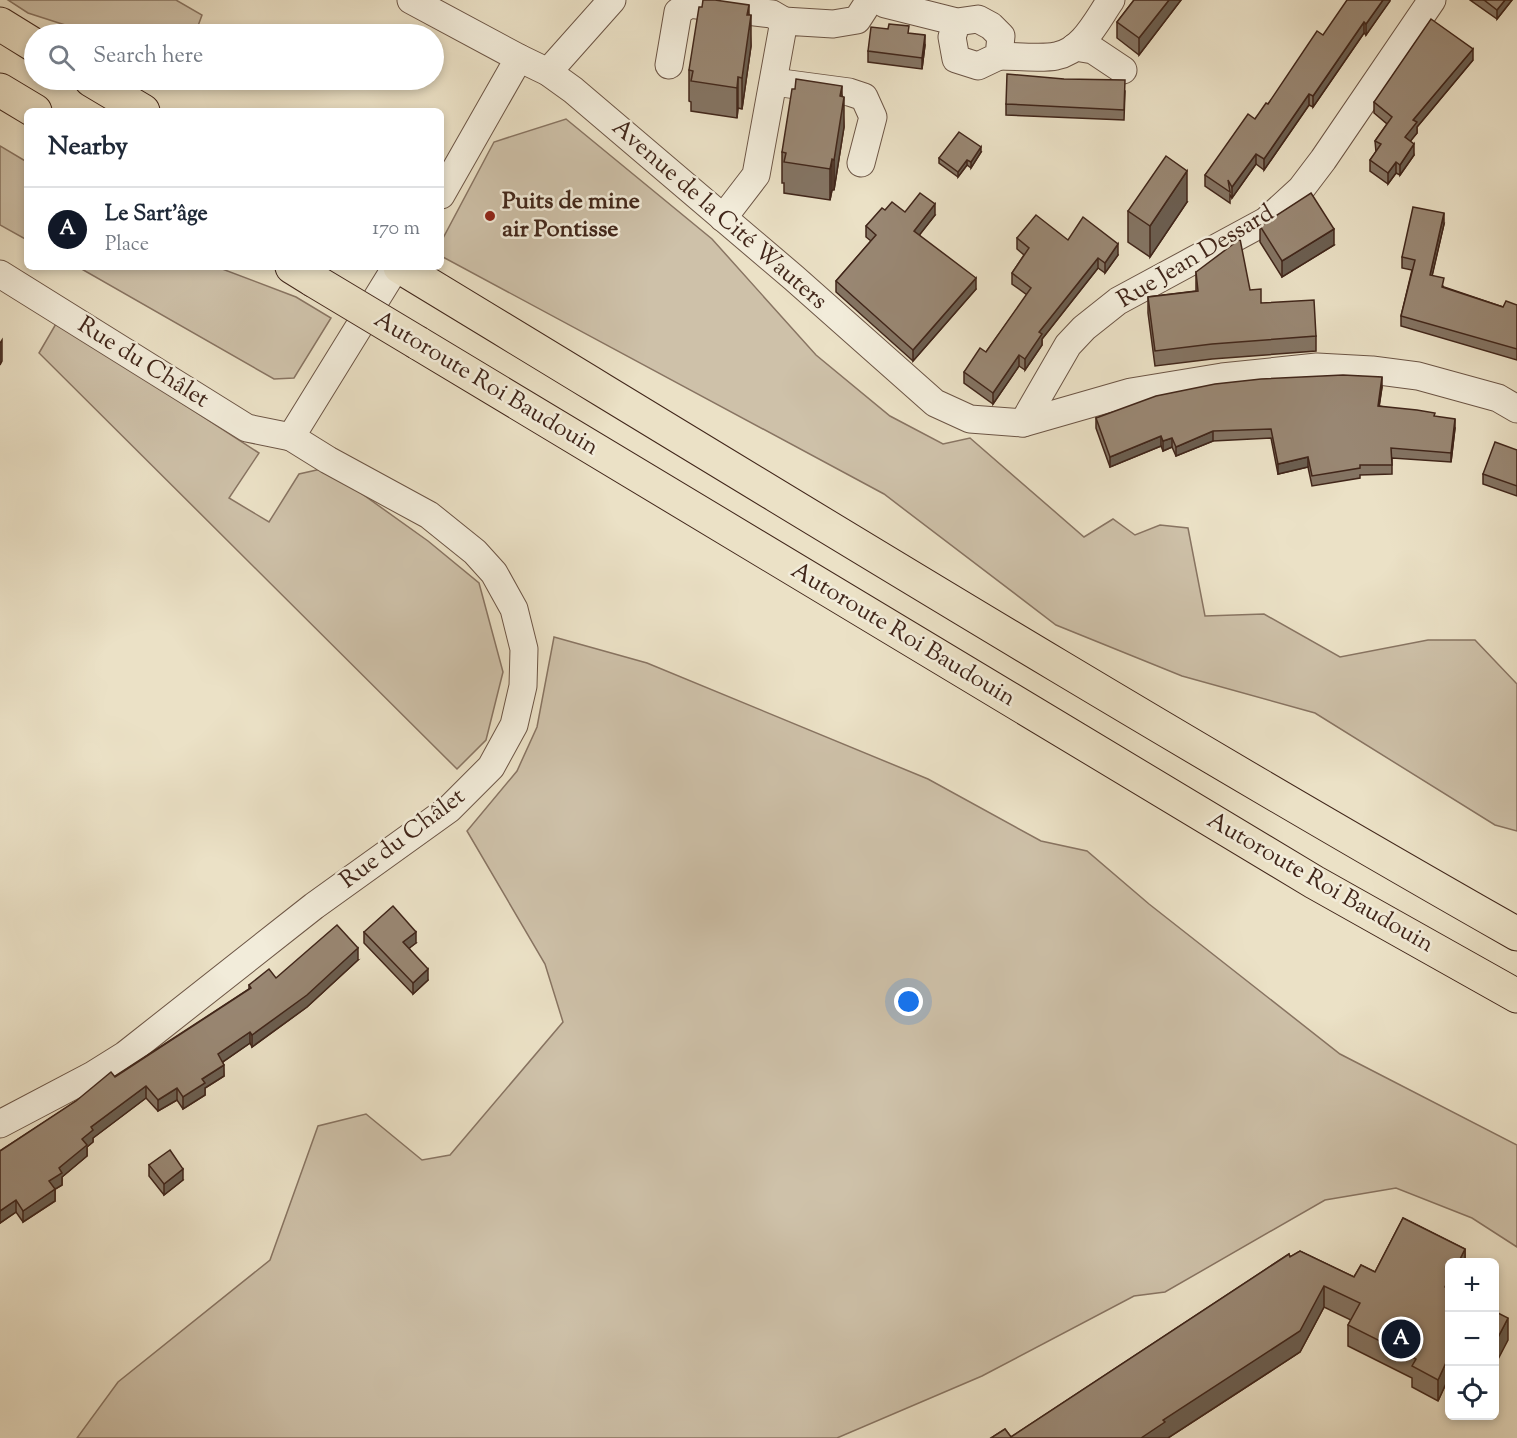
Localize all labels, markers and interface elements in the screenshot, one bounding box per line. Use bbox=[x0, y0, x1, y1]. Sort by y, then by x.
search box bbox=[24, 24, 444, 90]
icon: search bbox=[45, 41, 78, 74]
text: Search here bbox=[93, 41, 203, 73]
street label: Avenue de la Cité Wauters bbox=[604, 112, 834, 318]
text: Nearby bbox=[48, 129, 128, 166]
place label: Puits de mine air Pontisse bbox=[502, 185, 640, 247]
street label: Rue Jean Dessard bbox=[1111, 196, 1281, 317]
text: Le Sart'âge bbox=[105, 199, 208, 231]
marker: Puits de mine air Pontisse bbox=[483, 209, 497, 223]
text: A bbox=[59, 215, 76, 244]
text: 170 m bbox=[372, 215, 420, 244]
text: Place bbox=[105, 231, 149, 260]
street label: Autoroute Roi Baudouin bbox=[367, 303, 605, 465]
street label: Rue du Châlet bbox=[71, 309, 215, 417]
street label: Autoroute Roi Baudouin bbox=[784, 554, 1022, 716]
street label: Rue du Châlet bbox=[333, 781, 473, 897]
street label: Autoroute Roi Baudouin bbox=[1200, 804, 1440, 962]
your location bbox=[894, 987, 923, 1016]
map controls bbox=[1445, 1258, 1499, 1420]
button: + bbox=[1445, 1258, 1499, 1312]
button: − bbox=[1445, 1312, 1499, 1366]
pin: A bbox=[1382, 1316, 1420, 1362]
button: locate bbox=[1445, 1366, 1499, 1420]

